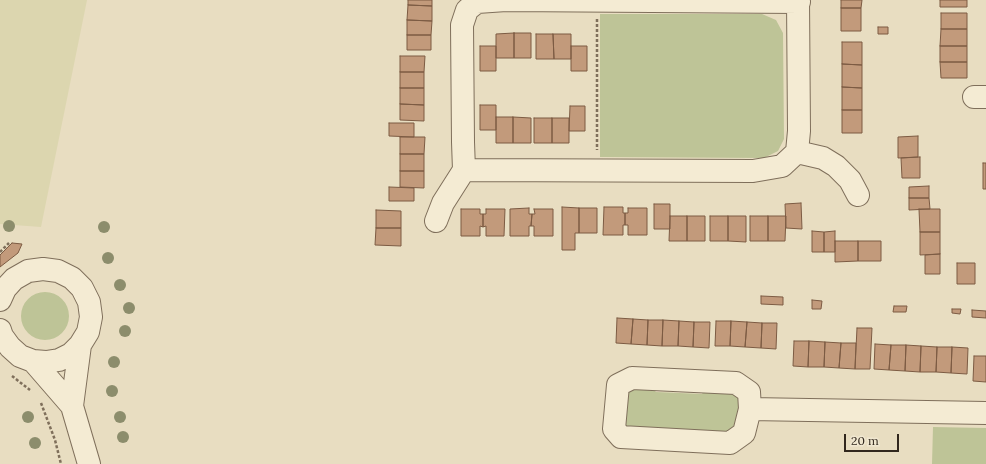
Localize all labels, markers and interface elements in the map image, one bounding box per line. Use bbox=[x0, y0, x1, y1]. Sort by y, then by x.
scale bar bbox=[846, 426, 901, 452]
text: 20 m bbox=[851, 433, 879, 448]

